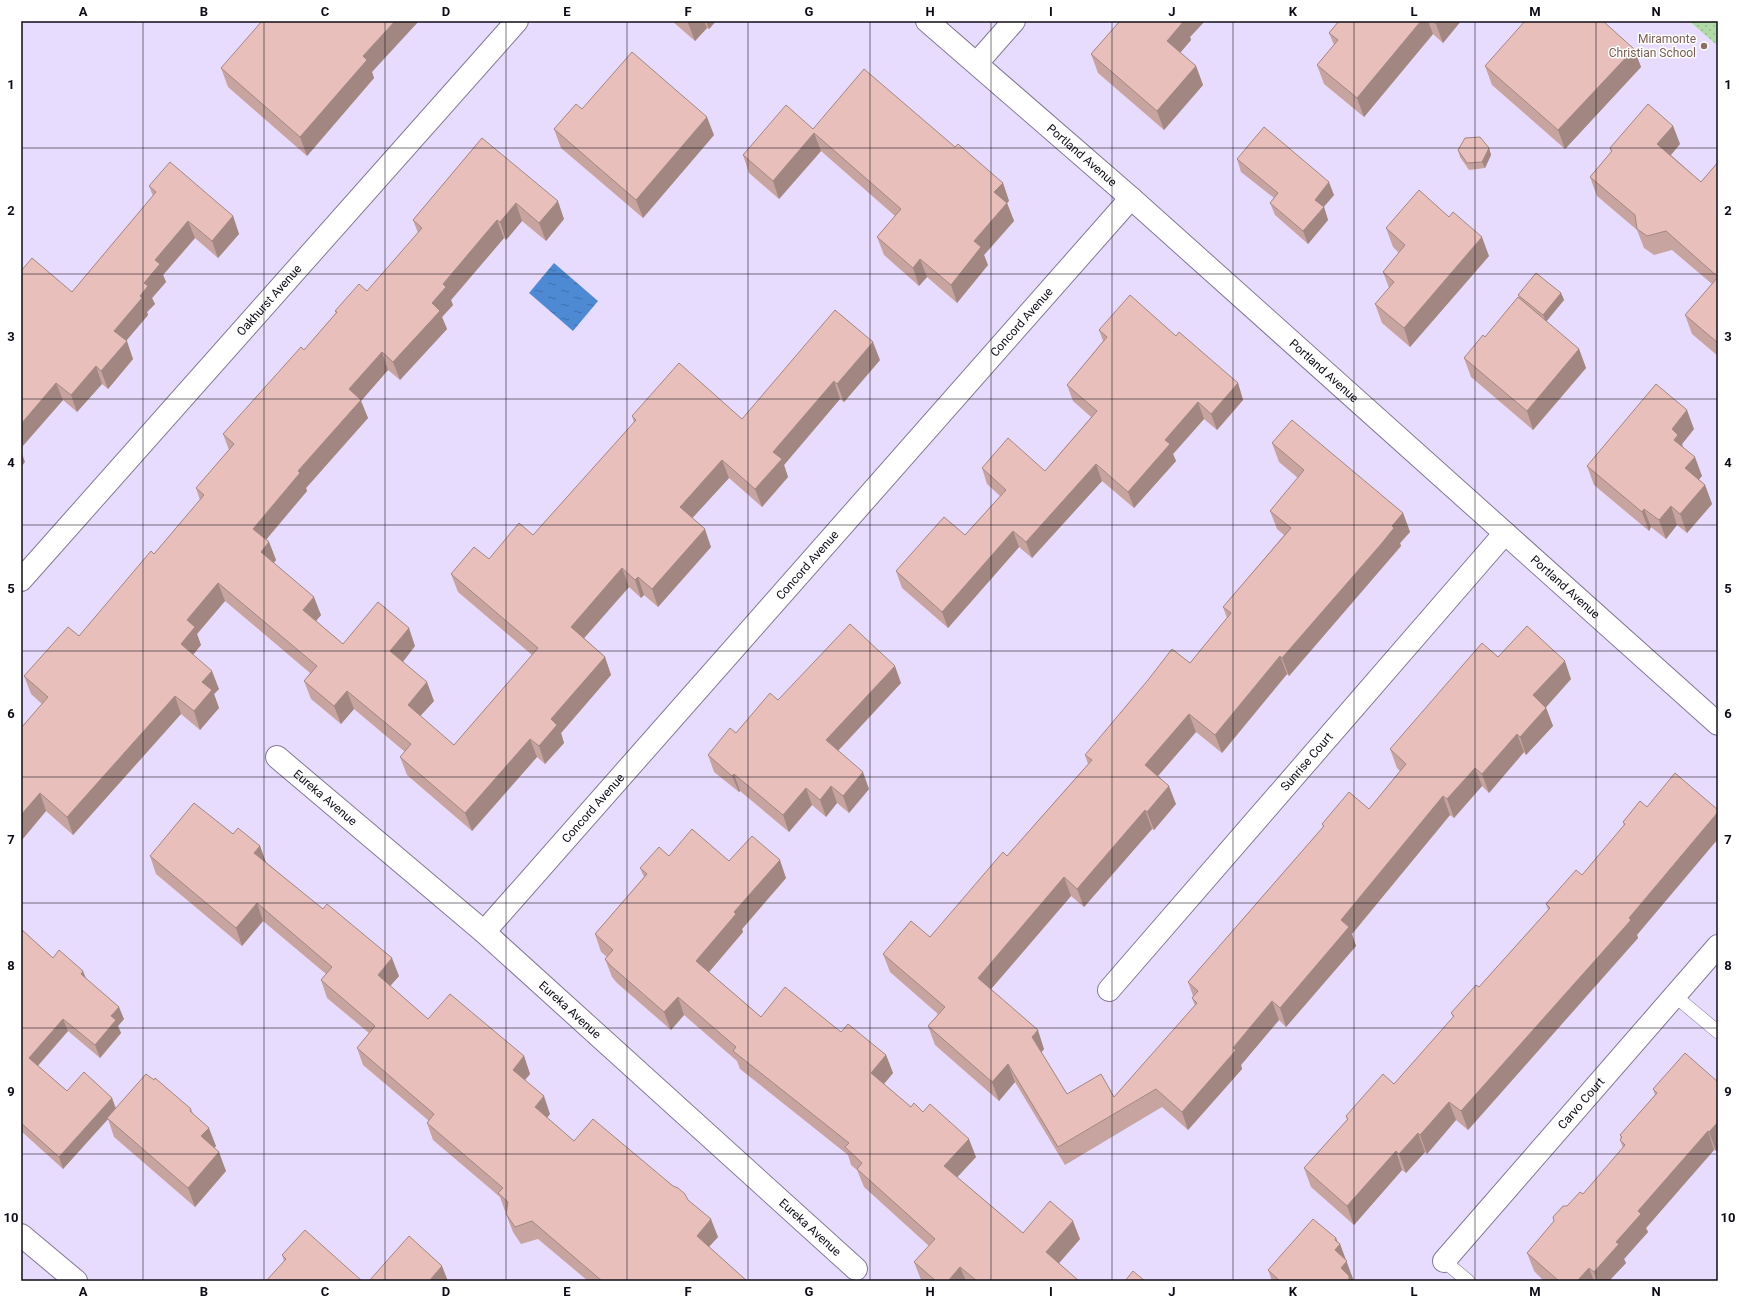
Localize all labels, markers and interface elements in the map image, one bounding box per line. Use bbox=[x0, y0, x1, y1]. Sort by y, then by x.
text: A bbox=[79, 4, 88, 19]
text: B bbox=[200, 4, 208, 19]
text: C bbox=[321, 4, 330, 19]
text: D bbox=[442, 4, 450, 19]
text: E bbox=[563, 4, 571, 19]
text: F bbox=[684, 4, 692, 19]
text: G bbox=[805, 4, 814, 19]
text: H bbox=[925, 4, 935, 19]
text: I bbox=[1049, 4, 1053, 19]
text: J bbox=[1168, 4, 1176, 19]
text: K bbox=[1289, 4, 1298, 19]
text: L bbox=[1410, 4, 1418, 19]
text: M bbox=[1529, 4, 1541, 19]
text: N bbox=[1651, 4, 1661, 19]
place label: Miramonte Christian School bbox=[1609, 32, 1696, 60]
marker: Miramonte Christian School bbox=[1699, 41, 1709, 51]
text: 1 bbox=[7, 77, 15, 92]
text: 1 bbox=[1724, 77, 1732, 92]
street label: Portland Avenue bbox=[1044, 121, 1120, 189]
text: 2 bbox=[7, 203, 15, 218]
text: 2 bbox=[1724, 203, 1732, 218]
street label: Oakhurst Avenue bbox=[234, 262, 305, 339]
street label: Concord Avenue bbox=[987, 285, 1056, 360]
text: 3 bbox=[7, 329, 15, 344]
text: 3 bbox=[1724, 329, 1732, 344]
street label: Portland Avenue bbox=[1286, 336, 1361, 405]
text: 4 bbox=[7, 455, 15, 470]
text: 4 bbox=[1724, 455, 1732, 470]
street label: Concord Avenue bbox=[773, 528, 842, 603]
street label: Portland Avenue bbox=[1528, 552, 1602, 622]
text: 5 bbox=[7, 581, 15, 596]
text: 5 bbox=[1724, 581, 1732, 596]
text: 6 bbox=[7, 706, 15, 721]
text: 6 bbox=[1724, 706, 1732, 721]
street label: Sunrise Court bbox=[1278, 730, 1336, 794]
street label: Eureka Avenue bbox=[291, 767, 360, 828]
street label: Concord Avenue bbox=[559, 771, 627, 846]
text: 7 bbox=[7, 832, 15, 847]
text: 7 bbox=[1724, 832, 1732, 847]
text: 8 bbox=[7, 958, 15, 973]
text: 8 bbox=[1724, 958, 1732, 973]
street label: Eureka Avenue bbox=[536, 978, 604, 1041]
street label: Carvo Court bbox=[1555, 1075, 1607, 1132]
text: 9 bbox=[7, 1084, 15, 1099]
text: 9 bbox=[1724, 1084, 1732, 1099]
street label: Eureka Avenue bbox=[776, 1196, 844, 1259]
text: 10 bbox=[4, 1210, 18, 1225]
text: 10 bbox=[1721, 1210, 1735, 1225]
text: A bbox=[79, 1284, 88, 1299]
text: B bbox=[200, 1284, 208, 1299]
text: C bbox=[321, 1284, 330, 1299]
text: D bbox=[442, 1284, 450, 1299]
text: E bbox=[563, 1284, 571, 1299]
text: F bbox=[684, 1284, 692, 1299]
text: G bbox=[805, 1284, 814, 1299]
text: H bbox=[925, 1284, 935, 1299]
text: I bbox=[1049, 1284, 1053, 1299]
text: J bbox=[1168, 1284, 1176, 1299]
text: K bbox=[1289, 1284, 1298, 1299]
text: L bbox=[1410, 1284, 1418, 1299]
text: M bbox=[1529, 1284, 1541, 1299]
text: N bbox=[1651, 1284, 1661, 1299]

